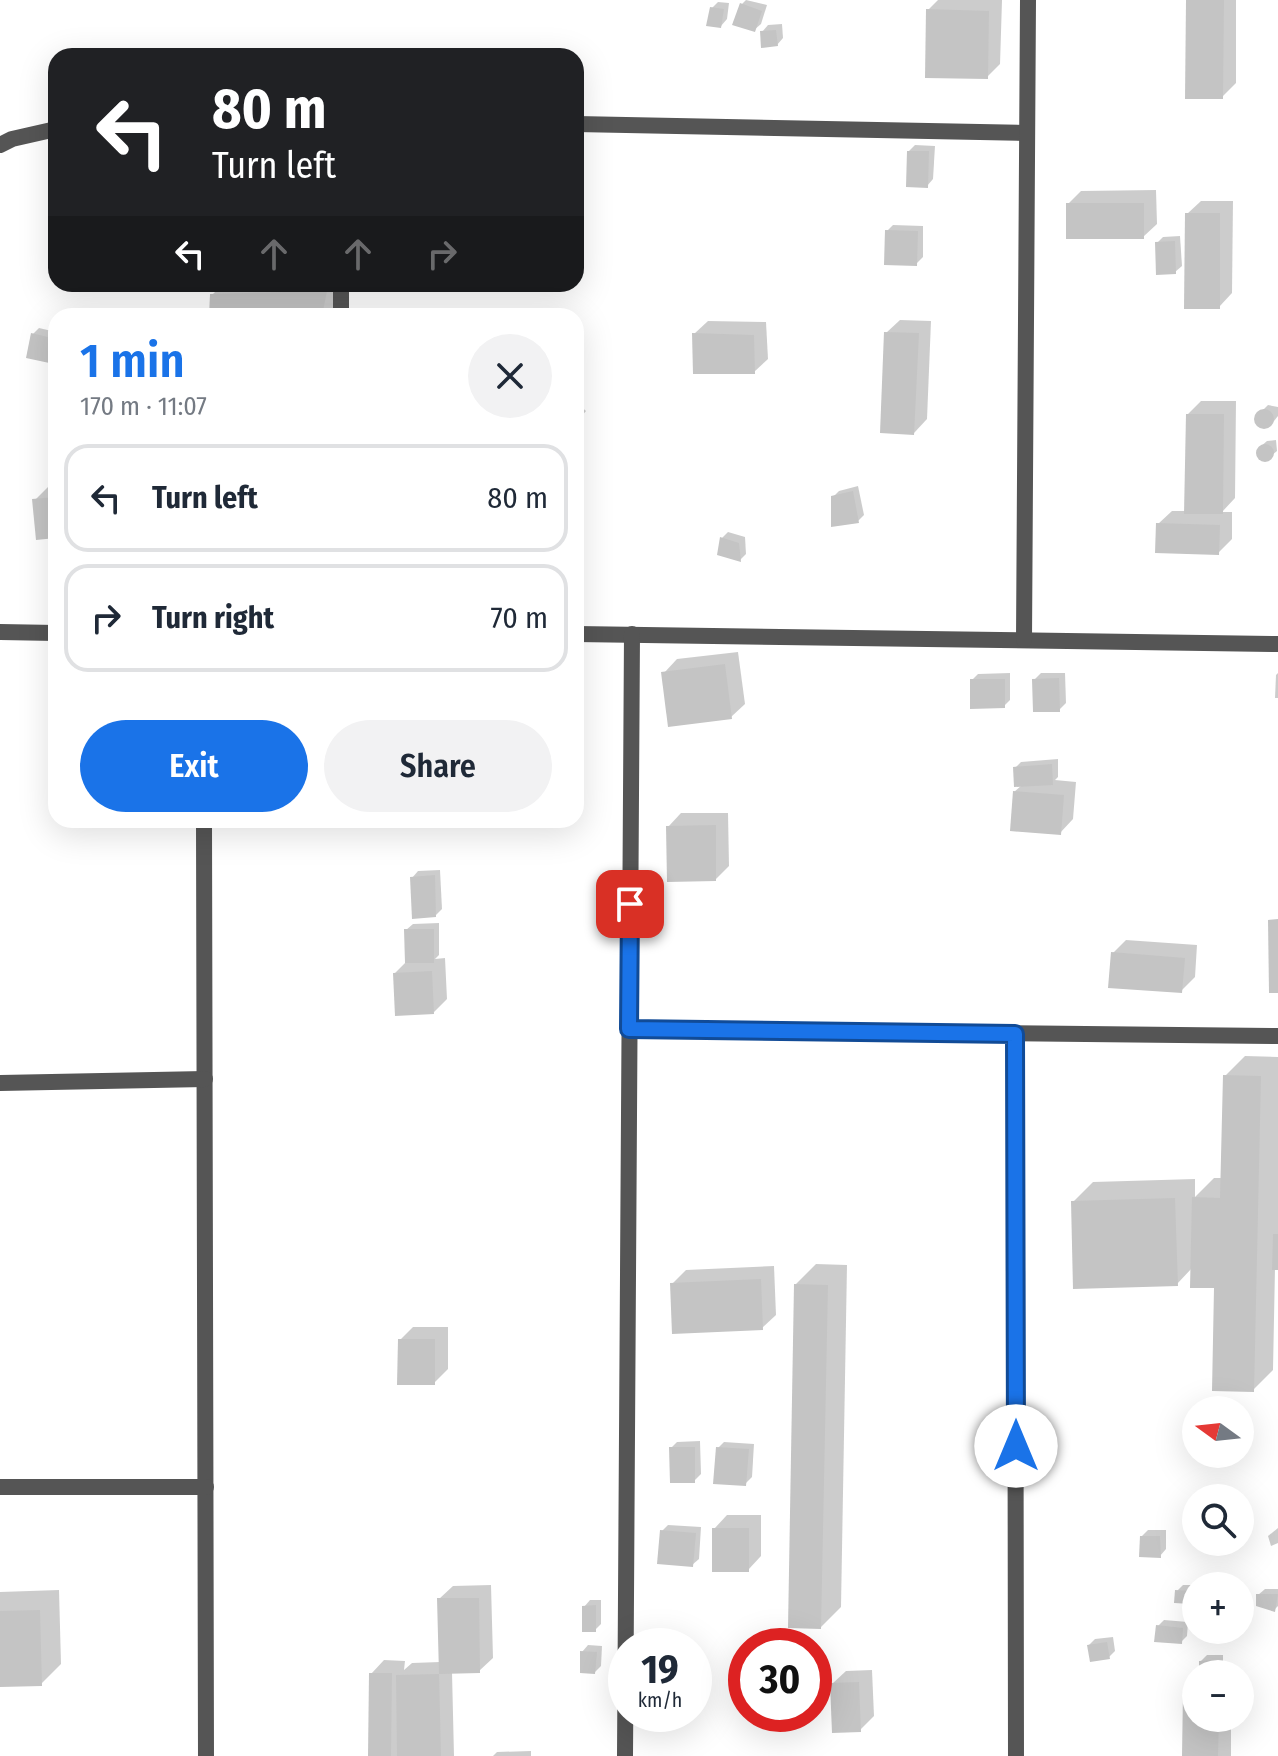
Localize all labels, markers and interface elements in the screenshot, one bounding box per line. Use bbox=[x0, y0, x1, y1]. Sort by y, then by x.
text: 80 m bbox=[212, 76, 327, 143]
icon: left bbox=[80, 80, 184, 184]
text: Turn left bbox=[212, 144, 336, 188]
icon: left bbox=[168, 232, 212, 276]
icon: ahead bbox=[252, 232, 296, 276]
icon: ahead bbox=[336, 232, 380, 276]
icon: right bbox=[420, 232, 464, 276]
text: 1 min bbox=[80, 332, 185, 390]
button: close bbox=[468, 334, 552, 418]
text: 170 m · 11:07 bbox=[80, 391, 207, 422]
icon: left bbox=[84, 476, 128, 520]
text: Turn left bbox=[152, 480, 258, 516]
text: 80 m bbox=[487, 480, 548, 516]
icon: right bbox=[84, 596, 128, 640]
text: Turn right bbox=[152, 600, 274, 636]
text: 70 m bbox=[490, 600, 548, 636]
button: Exit bbox=[80, 720, 308, 812]
button: Share bbox=[324, 720, 552, 812]
pin bbox=[596, 870, 664, 938]
icon: arrive bbox=[608, 882, 652, 926]
north arrow bbox=[1182, 1396, 1254, 1468]
map controls bbox=[1182, 1396, 1254, 1732]
position arrow bbox=[974, 1404, 1058, 1488]
button: search bbox=[1182, 1484, 1254, 1556]
button: + bbox=[1182, 1572, 1254, 1644]
speed limit sign: 30 bbox=[728, 1628, 832, 1732]
text: 19 bbox=[641, 1646, 679, 1694]
button: − bbox=[1182, 1660, 1254, 1732]
text: km/h bbox=[638, 1688, 682, 1712]

